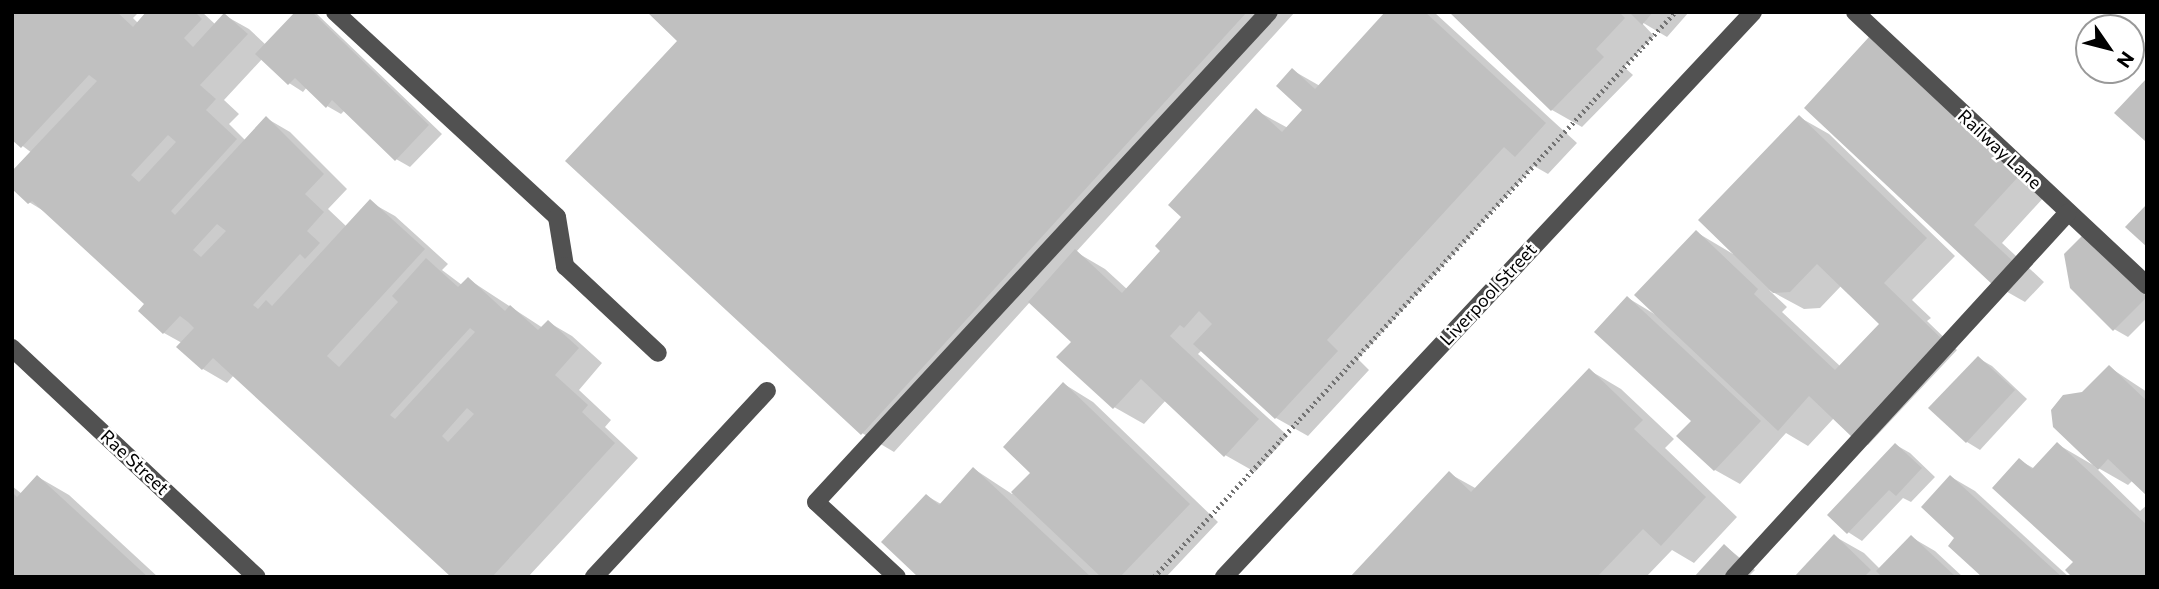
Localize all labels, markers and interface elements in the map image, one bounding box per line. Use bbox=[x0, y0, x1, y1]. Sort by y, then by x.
north arrow bbox=[2075, 14, 2145, 84]
text: N bbox=[2112, 48, 2139, 73]
street label: Railway Lane bbox=[1954, 105, 2046, 193]
street label: Liverpool Street bbox=[1435, 239, 1541, 349]
street label: Rae Street bbox=[96, 425, 174, 499]

